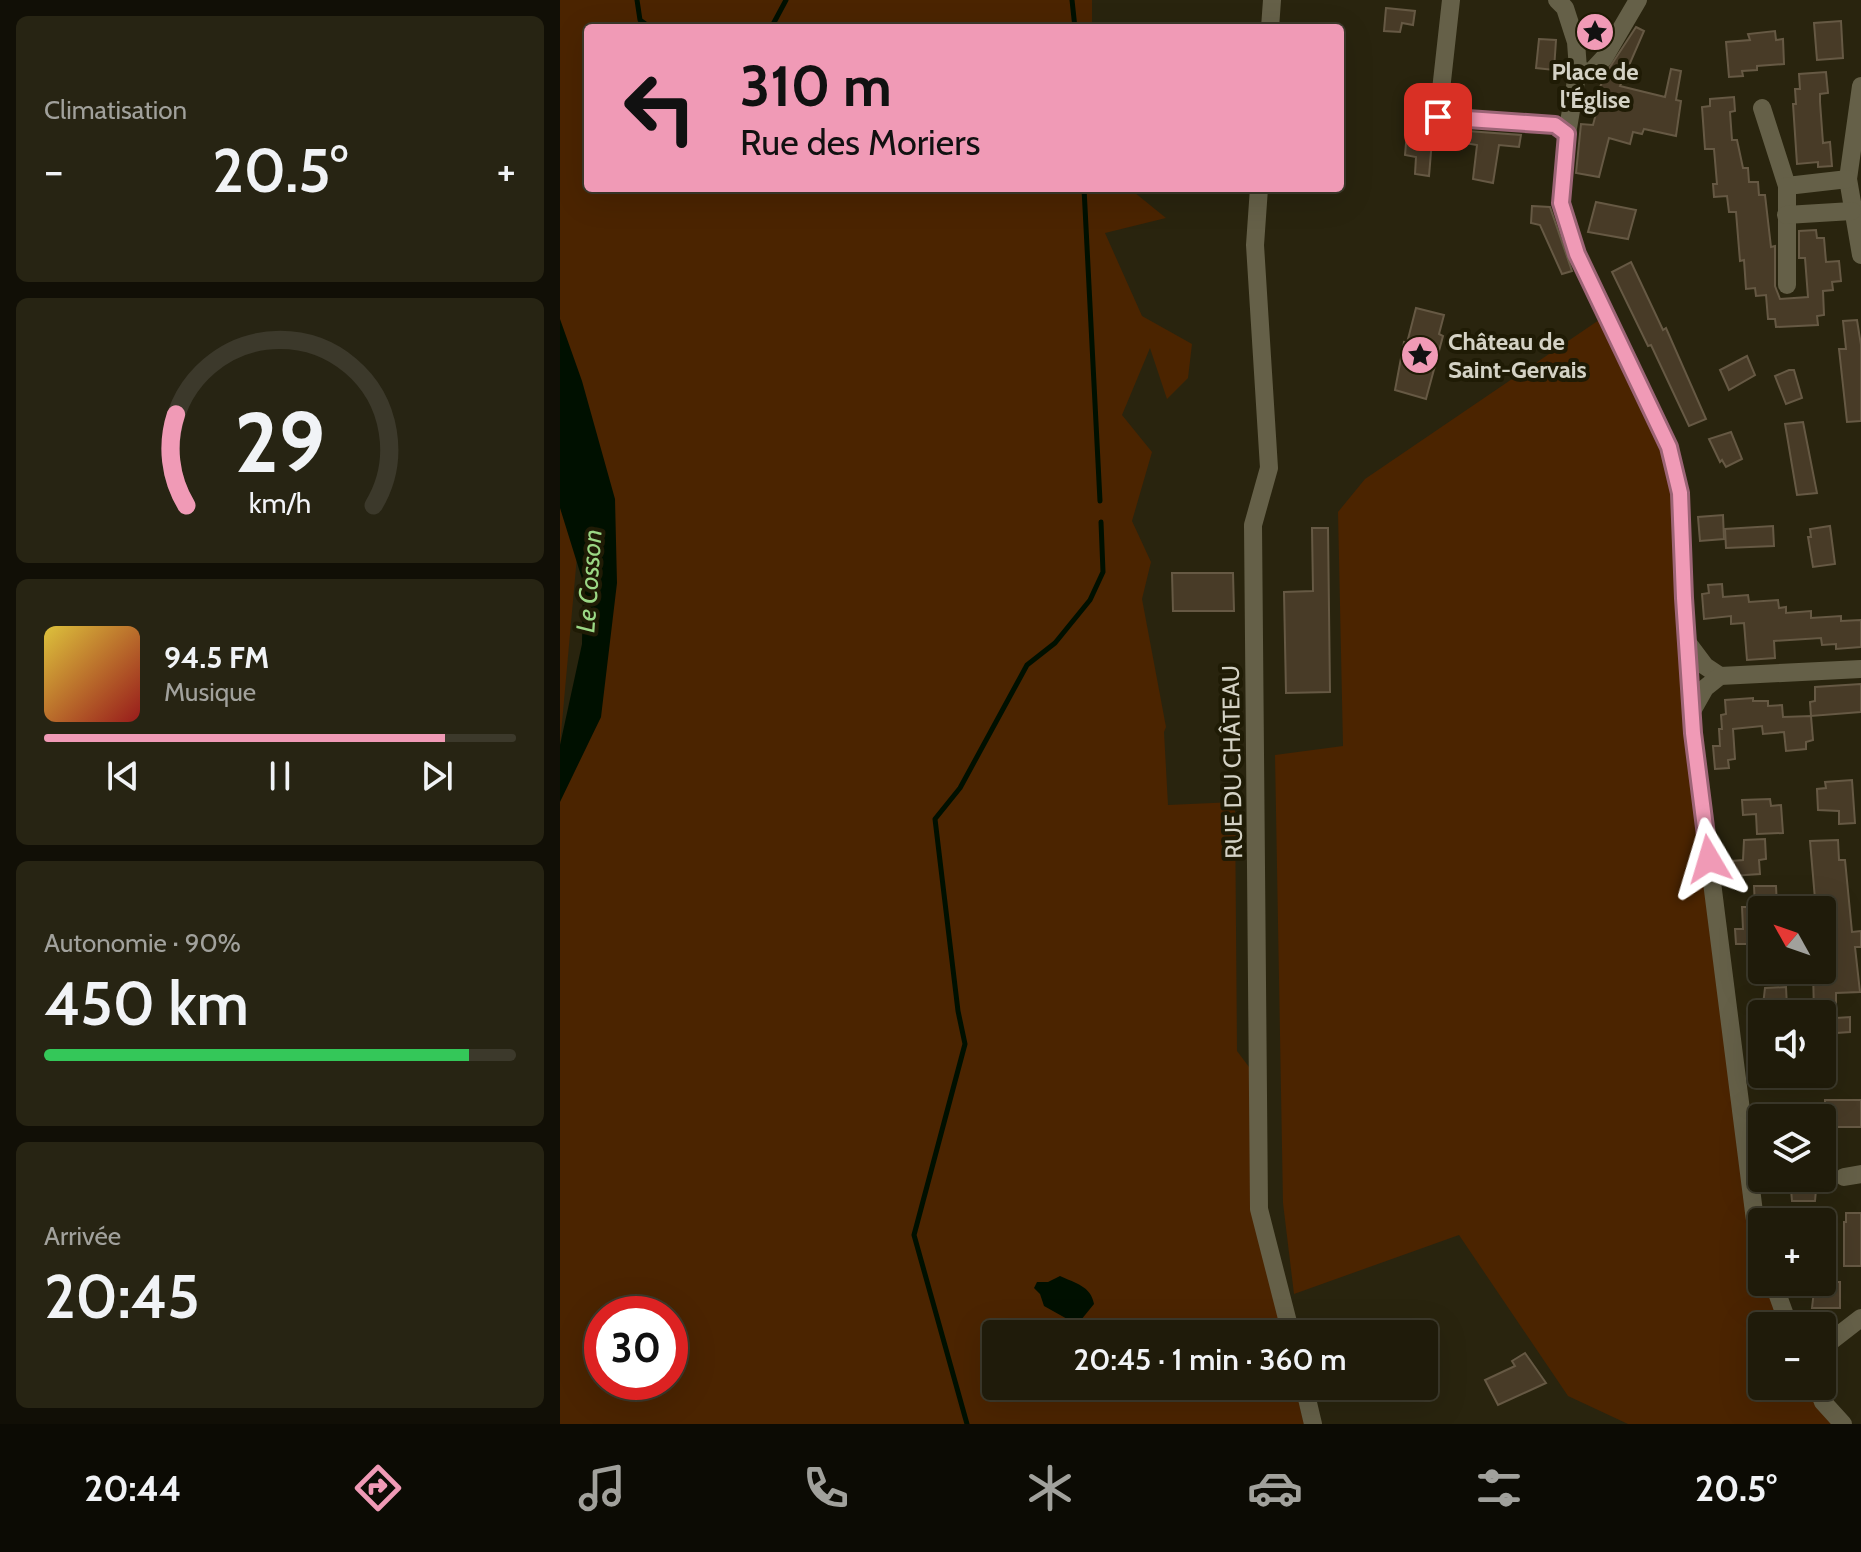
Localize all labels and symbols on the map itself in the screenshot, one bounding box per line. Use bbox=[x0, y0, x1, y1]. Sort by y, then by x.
place icon: Place de l'Église bbox=[1574, 11, 1616, 53]
place label: Place de l'Église bbox=[1551, 57, 1639, 114]
pin bbox=[1404, 83, 1472, 151]
place label: Château de Saint-Gervais bbox=[1448, 327, 1587, 384]
place icon: Château de Saint-Gervais bbox=[1399, 334, 1441, 376]
water label: Le Cosson bbox=[569, 528, 609, 634]
street label: RUE DU CHÂTEAU bbox=[1216, 665, 1248, 859]
position arrow bbox=[1667, 817, 1751, 901]
north arrow bbox=[1748, 896, 1836, 984]
speed limit sign: 30 bbox=[584, 1296, 688, 1400]

